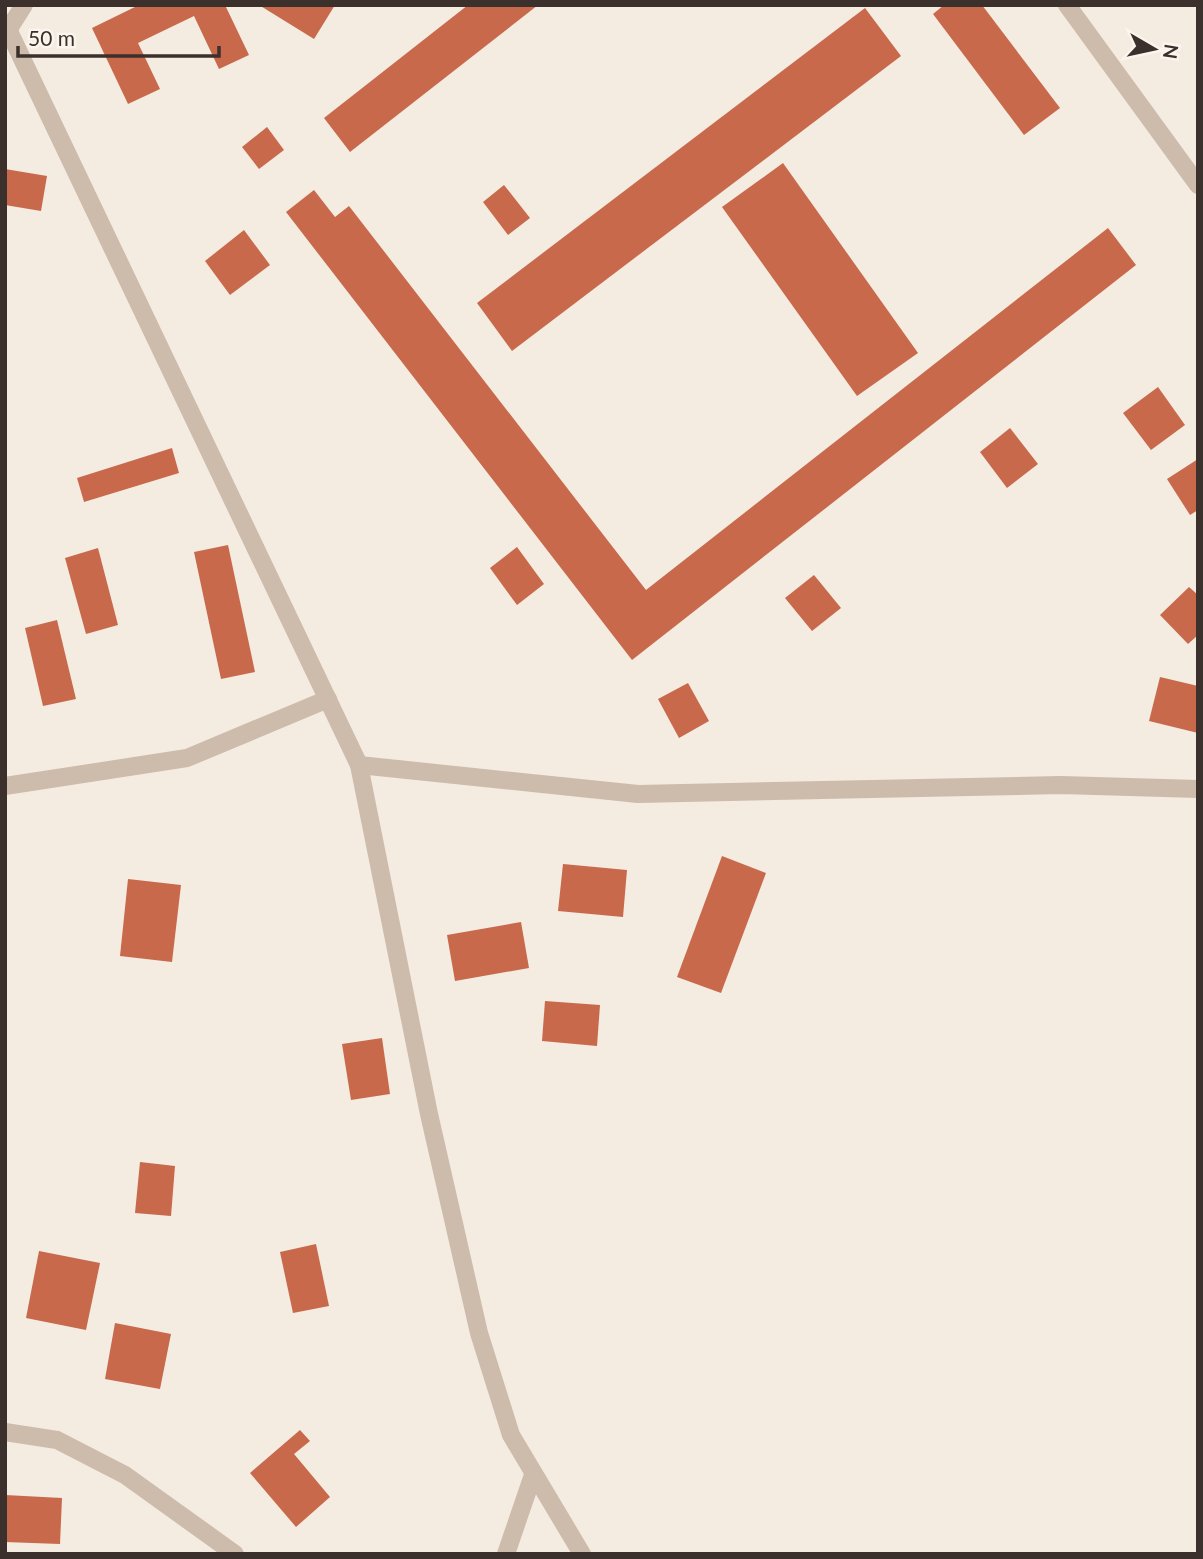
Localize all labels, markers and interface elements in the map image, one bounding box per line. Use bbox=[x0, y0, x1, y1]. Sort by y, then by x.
scale bar bbox=[18, 14, 219, 58]
north arrow bbox=[1119, 14, 1189, 84]
text: 50 m bbox=[28, 25, 75, 50]
text: N bbox=[1159, 43, 1184, 61]

